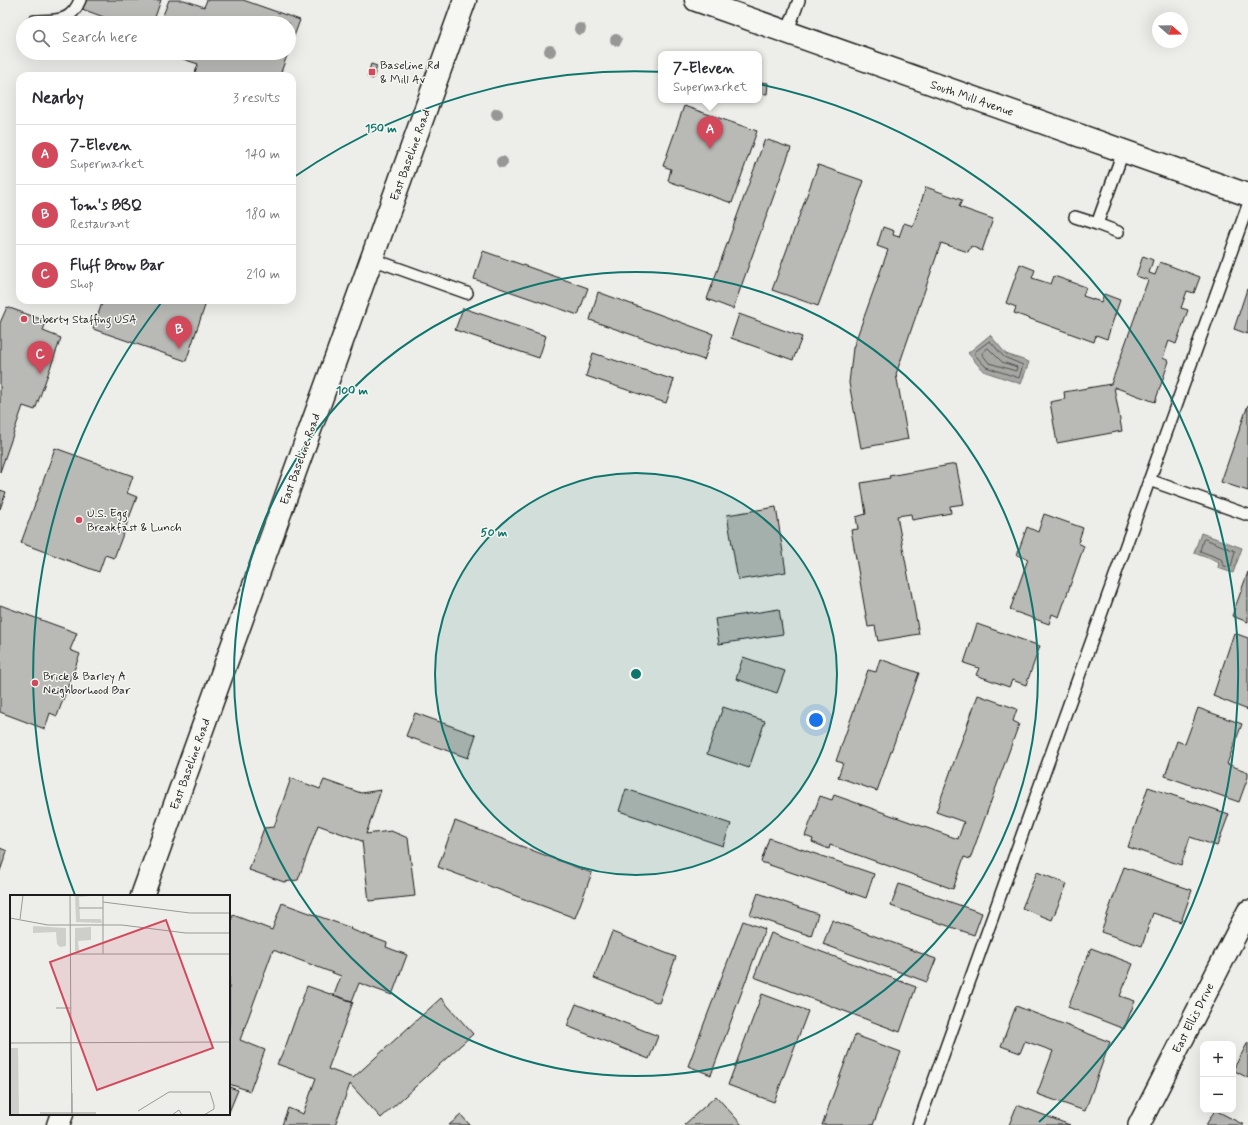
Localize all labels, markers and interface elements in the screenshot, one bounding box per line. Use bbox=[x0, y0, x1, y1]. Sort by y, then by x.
north arrow bbox=[1152, 12, 1188, 48]
search box bbox=[16, 16, 296, 60]
icon: search bbox=[30, 27, 52, 49]
text: Search here bbox=[62, 28, 138, 48]
popup bbox=[658, 51, 762, 103]
place label: Baseline Rd & Mill Av bbox=[380, 58, 440, 88]
text: 7-Eleven bbox=[673, 59, 735, 79]
marker: Baseline Rd & Mill Av bbox=[367, 67, 377, 77]
street label: South Mill Avenue bbox=[928, 77, 1016, 121]
text: Supermarket bbox=[673, 79, 747, 96]
text: Nearby bbox=[32, 87, 84, 109]
text: 3 results bbox=[233, 90, 280, 107]
street label: East Baseline Road bbox=[387, 107, 435, 203]
pin: A bbox=[697, 116, 723, 149]
text: 150 m bbox=[365, 121, 397, 137]
text: 7-Eleven bbox=[70, 136, 132, 156]
text: A bbox=[41, 146, 49, 163]
text: 140 m bbox=[245, 146, 280, 163]
text: Supermarket bbox=[70, 156, 144, 173]
text: Tom's BBQ bbox=[70, 196, 142, 216]
text: B bbox=[41, 206, 49, 223]
text: 180 m bbox=[245, 206, 280, 223]
text: Restaurant bbox=[70, 216, 130, 233]
text: Fluff Brow Bar bbox=[70, 256, 164, 276]
text: C bbox=[40, 266, 50, 283]
text: 210 m bbox=[246, 266, 280, 283]
text: Shop bbox=[70, 276, 94, 293]
place label: Liberty Staffing USA bbox=[32, 312, 137, 329]
marker: Liberty Staffing USA bbox=[19, 314, 29, 324]
pin: B bbox=[166, 316, 192, 349]
pin: C bbox=[27, 341, 53, 374]
text: 100 m bbox=[336, 383, 369, 399]
street label: East Baseline Road bbox=[277, 411, 325, 507]
place label: U.S. Egg Breakfast & Lunch bbox=[87, 506, 182, 536]
marker: U.S. Egg Breakfast & Lunch bbox=[74, 515, 84, 525]
text: 50 m bbox=[481, 525, 508, 541]
centre of rings bbox=[629, 667, 643, 681]
place label: Brick & Barley A Neighborhood Bar bbox=[43, 669, 131, 699]
marker: Brick & Barley A Neighborhood Bar bbox=[30, 678, 40, 688]
your location bbox=[806, 710, 826, 730]
street label: East Baseline Road bbox=[167, 716, 215, 812]
inset map bbox=[10, 895, 230, 1115]
street label: East Ellis Drive bbox=[1169, 981, 1219, 1056]
map controls bbox=[1200, 1041, 1236, 1113]
button: + bbox=[1200, 1041, 1236, 1077]
button: − bbox=[1200, 1077, 1236, 1113]

